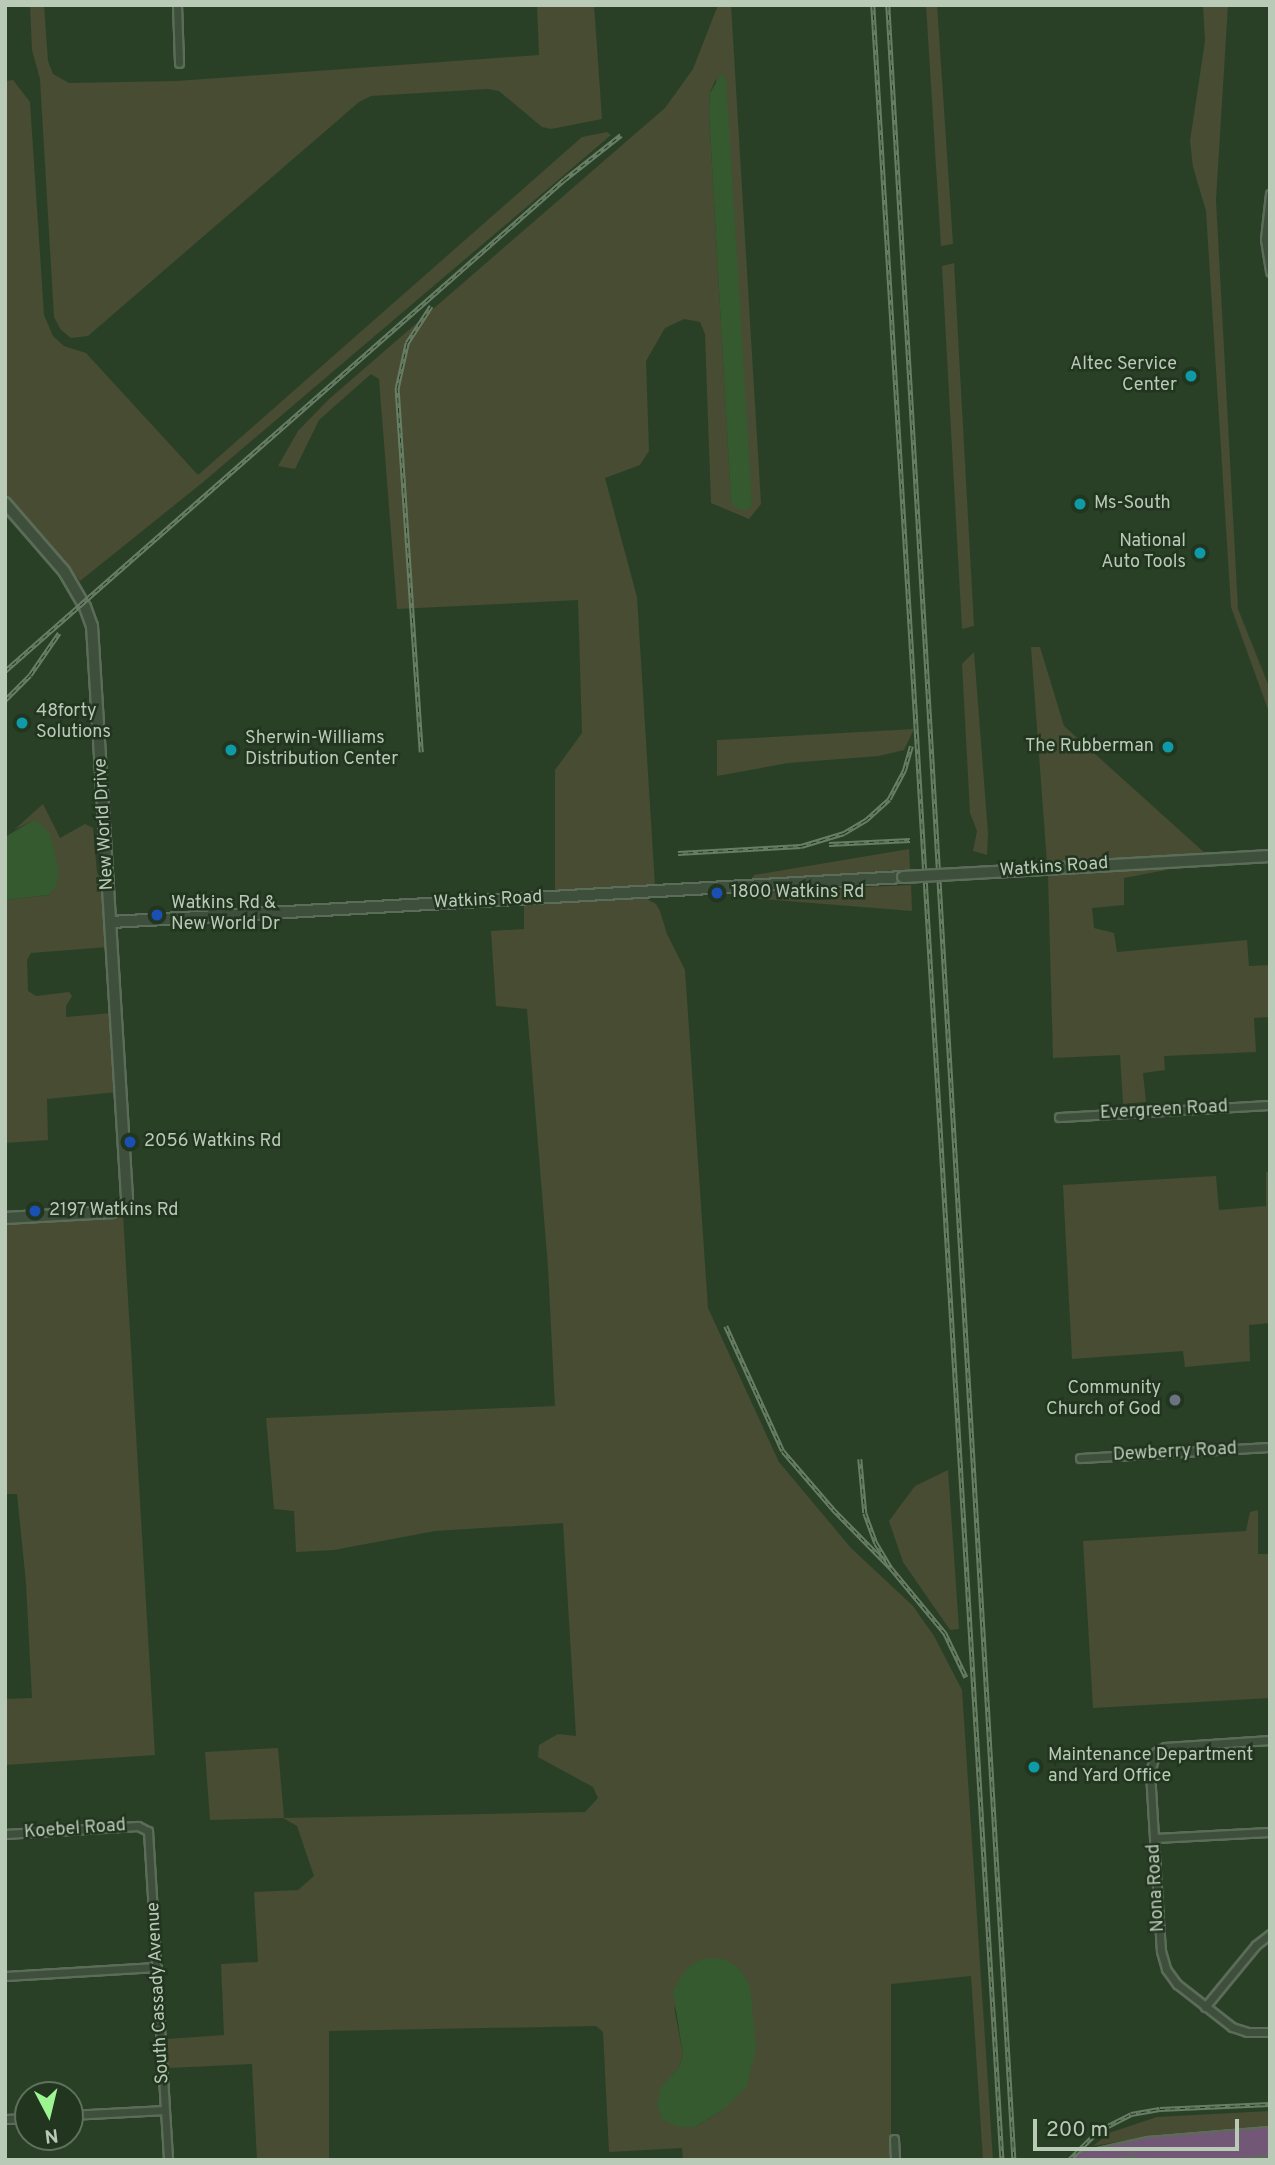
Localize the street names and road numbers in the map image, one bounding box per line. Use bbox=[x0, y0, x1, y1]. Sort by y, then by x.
street label: New World Drive bbox=[91, 757, 119, 891]
street label: Watkins Road bbox=[999, 853, 1109, 883]
street label: Watkins Road bbox=[433, 887, 543, 915]
street label: Evergreen Road bbox=[1099, 1097, 1229, 1125]
street label: Dewberry Road bbox=[1112, 1439, 1238, 1467]
street label: Koebel Road bbox=[23, 1816, 127, 1844]
street label: Nona Road bbox=[1144, 1843, 1170, 1933]
street label: South Cassady Avenue bbox=[143, 1901, 175, 2085]

